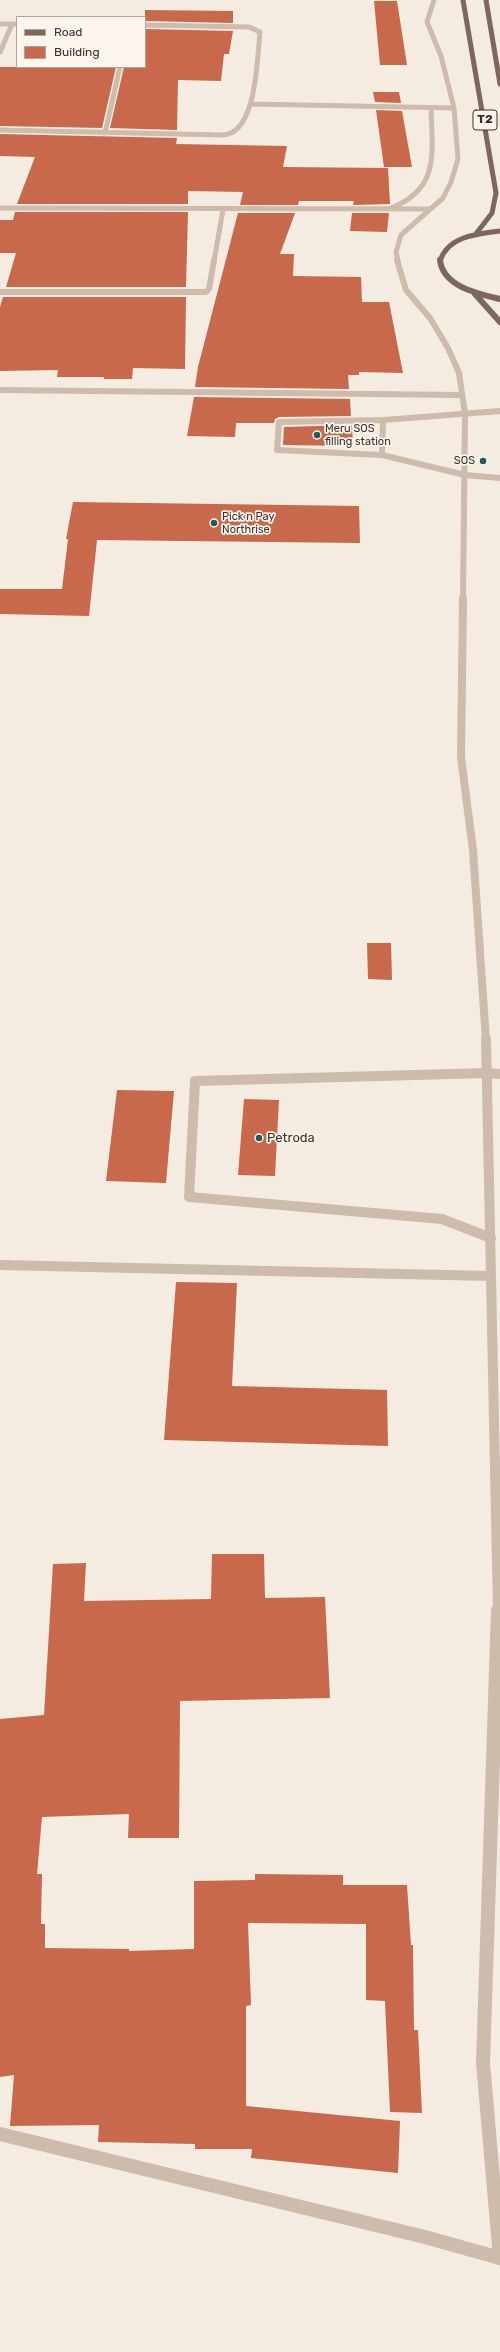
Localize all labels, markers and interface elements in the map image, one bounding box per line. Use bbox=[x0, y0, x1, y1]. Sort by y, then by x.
legend bbox=[16, 16, 146, 68]
text: Road bbox=[54, 25, 82, 39]
text: Building bbox=[54, 45, 100, 59]
road number: T2 bbox=[473, 110, 497, 130]
place label: Meru SOS filling station bbox=[325, 422, 391, 448]
marker: Meru SOS filling station bbox=[312, 430, 322, 440]
place label: SOS bbox=[454, 454, 475, 468]
marker: SOS bbox=[478, 456, 488, 466]
place label: Pick n Pay Northrise bbox=[222, 510, 275, 536]
marker: Pick n Pay Northrise bbox=[209, 518, 219, 528]
place label: Petroda bbox=[267, 1130, 315, 1146]
marker: Petroda bbox=[254, 1133, 264, 1143]

